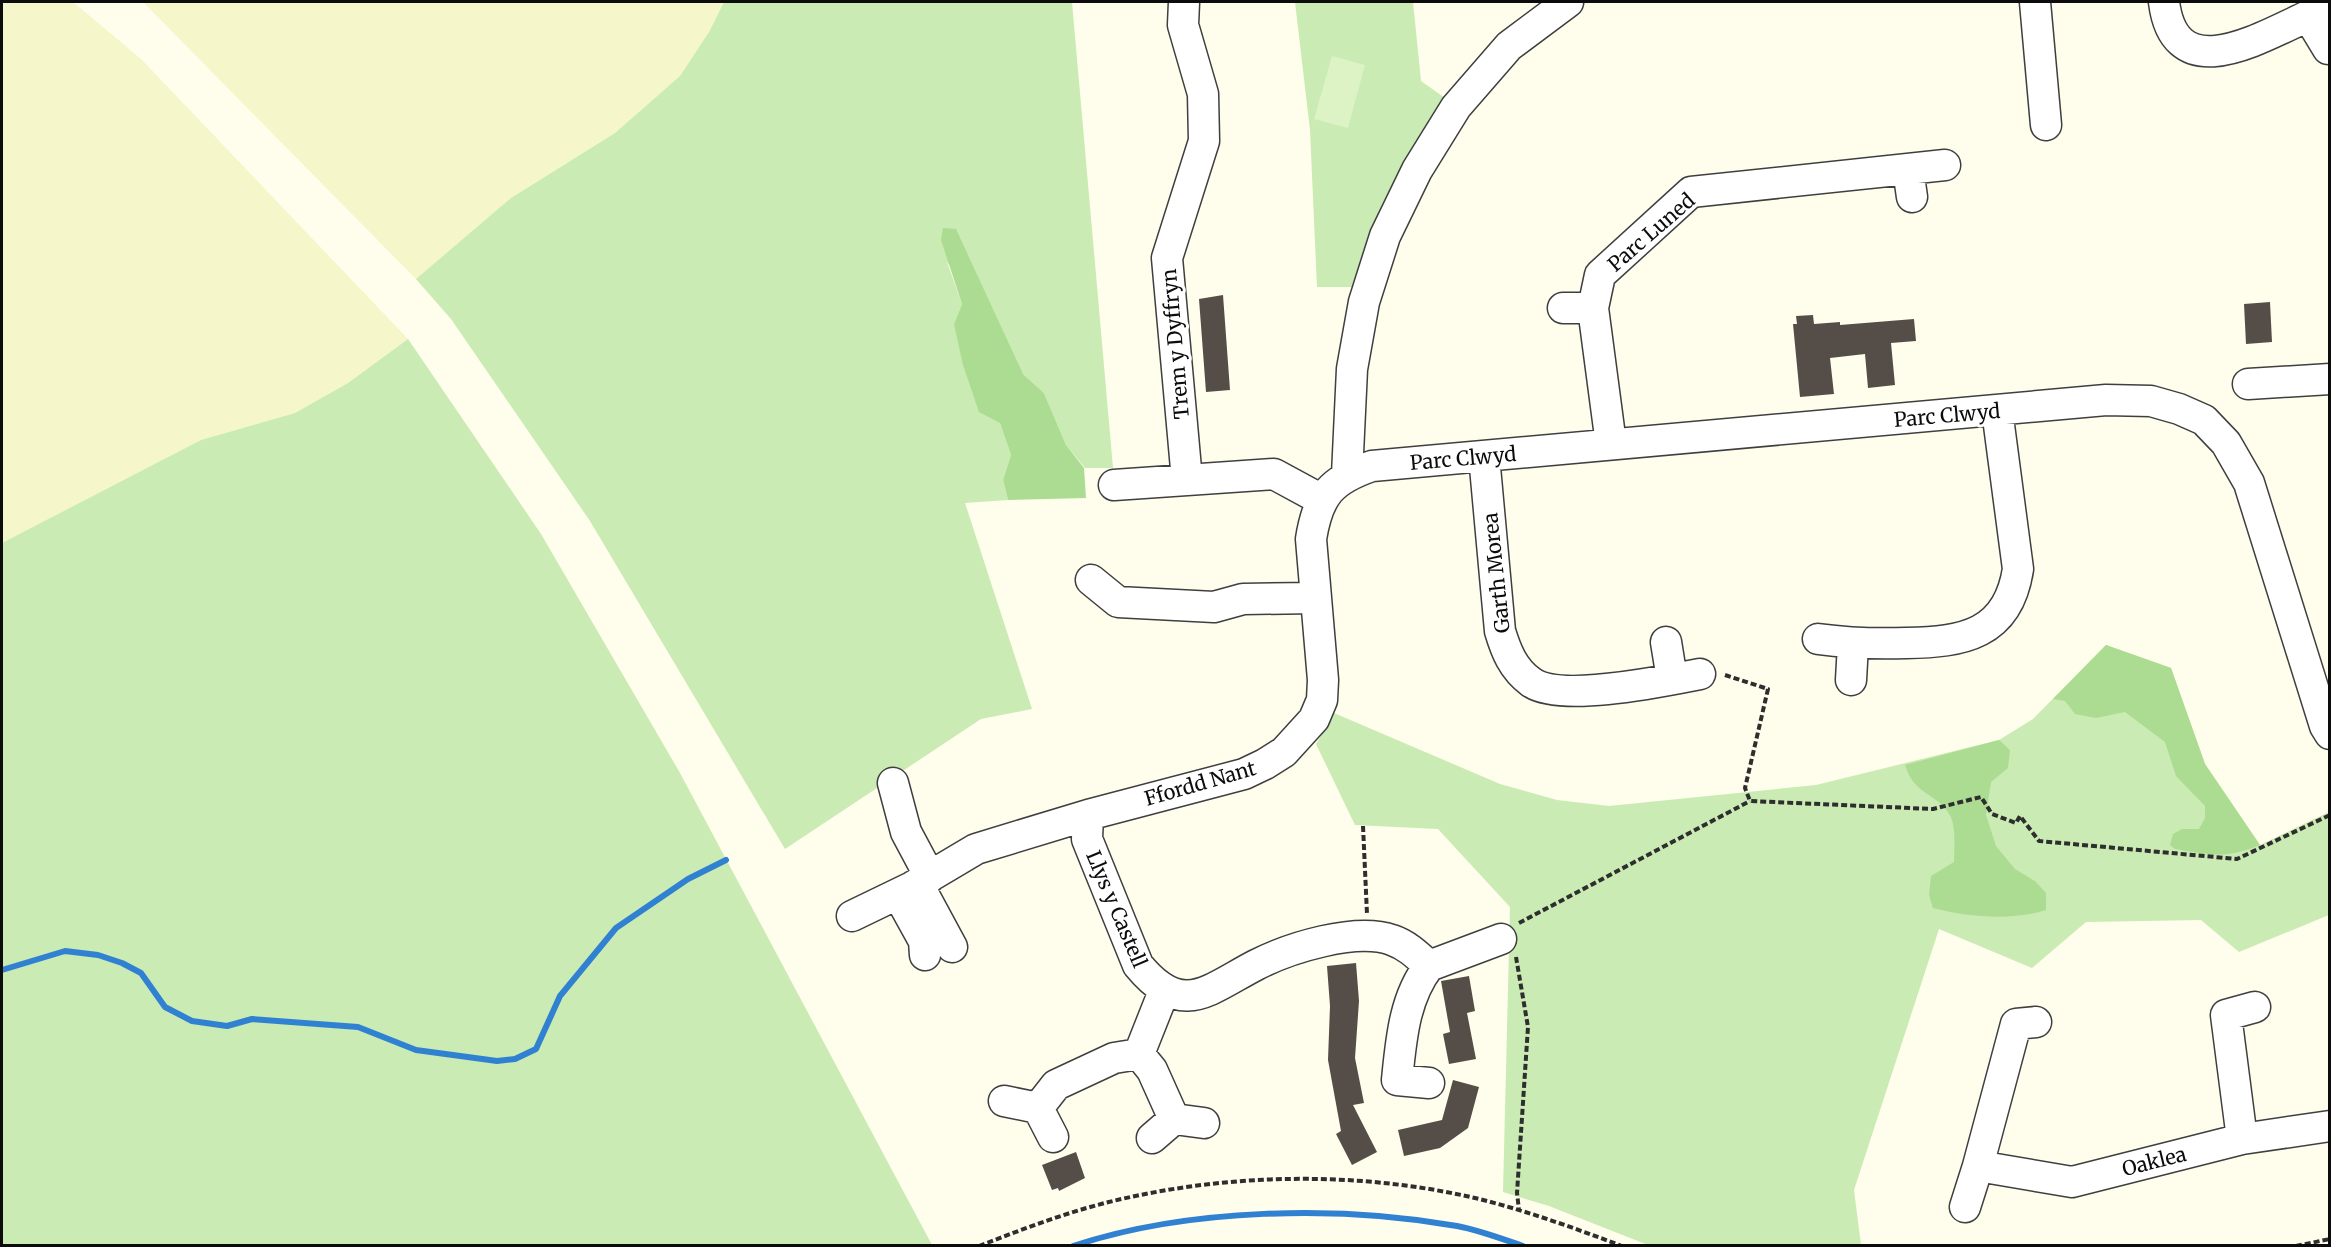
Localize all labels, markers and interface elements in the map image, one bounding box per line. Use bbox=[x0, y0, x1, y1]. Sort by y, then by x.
street label: Parc Luned bbox=[1602, 187, 1700, 277]
street label: Trem y Dyffryn bbox=[1156, 268, 1194, 420]
street label: Parc Clwyd bbox=[1893, 398, 2001, 432]
street label: Parc Clwyd bbox=[1409, 441, 1517, 475]
street label: Garth Morea bbox=[1477, 511, 1515, 634]
street label: Ffordd Nant bbox=[1141, 755, 1259, 811]
street label: Llys y Castell bbox=[1081, 847, 1153, 971]
street label: Oaklea bbox=[2119, 1141, 2189, 1181]

